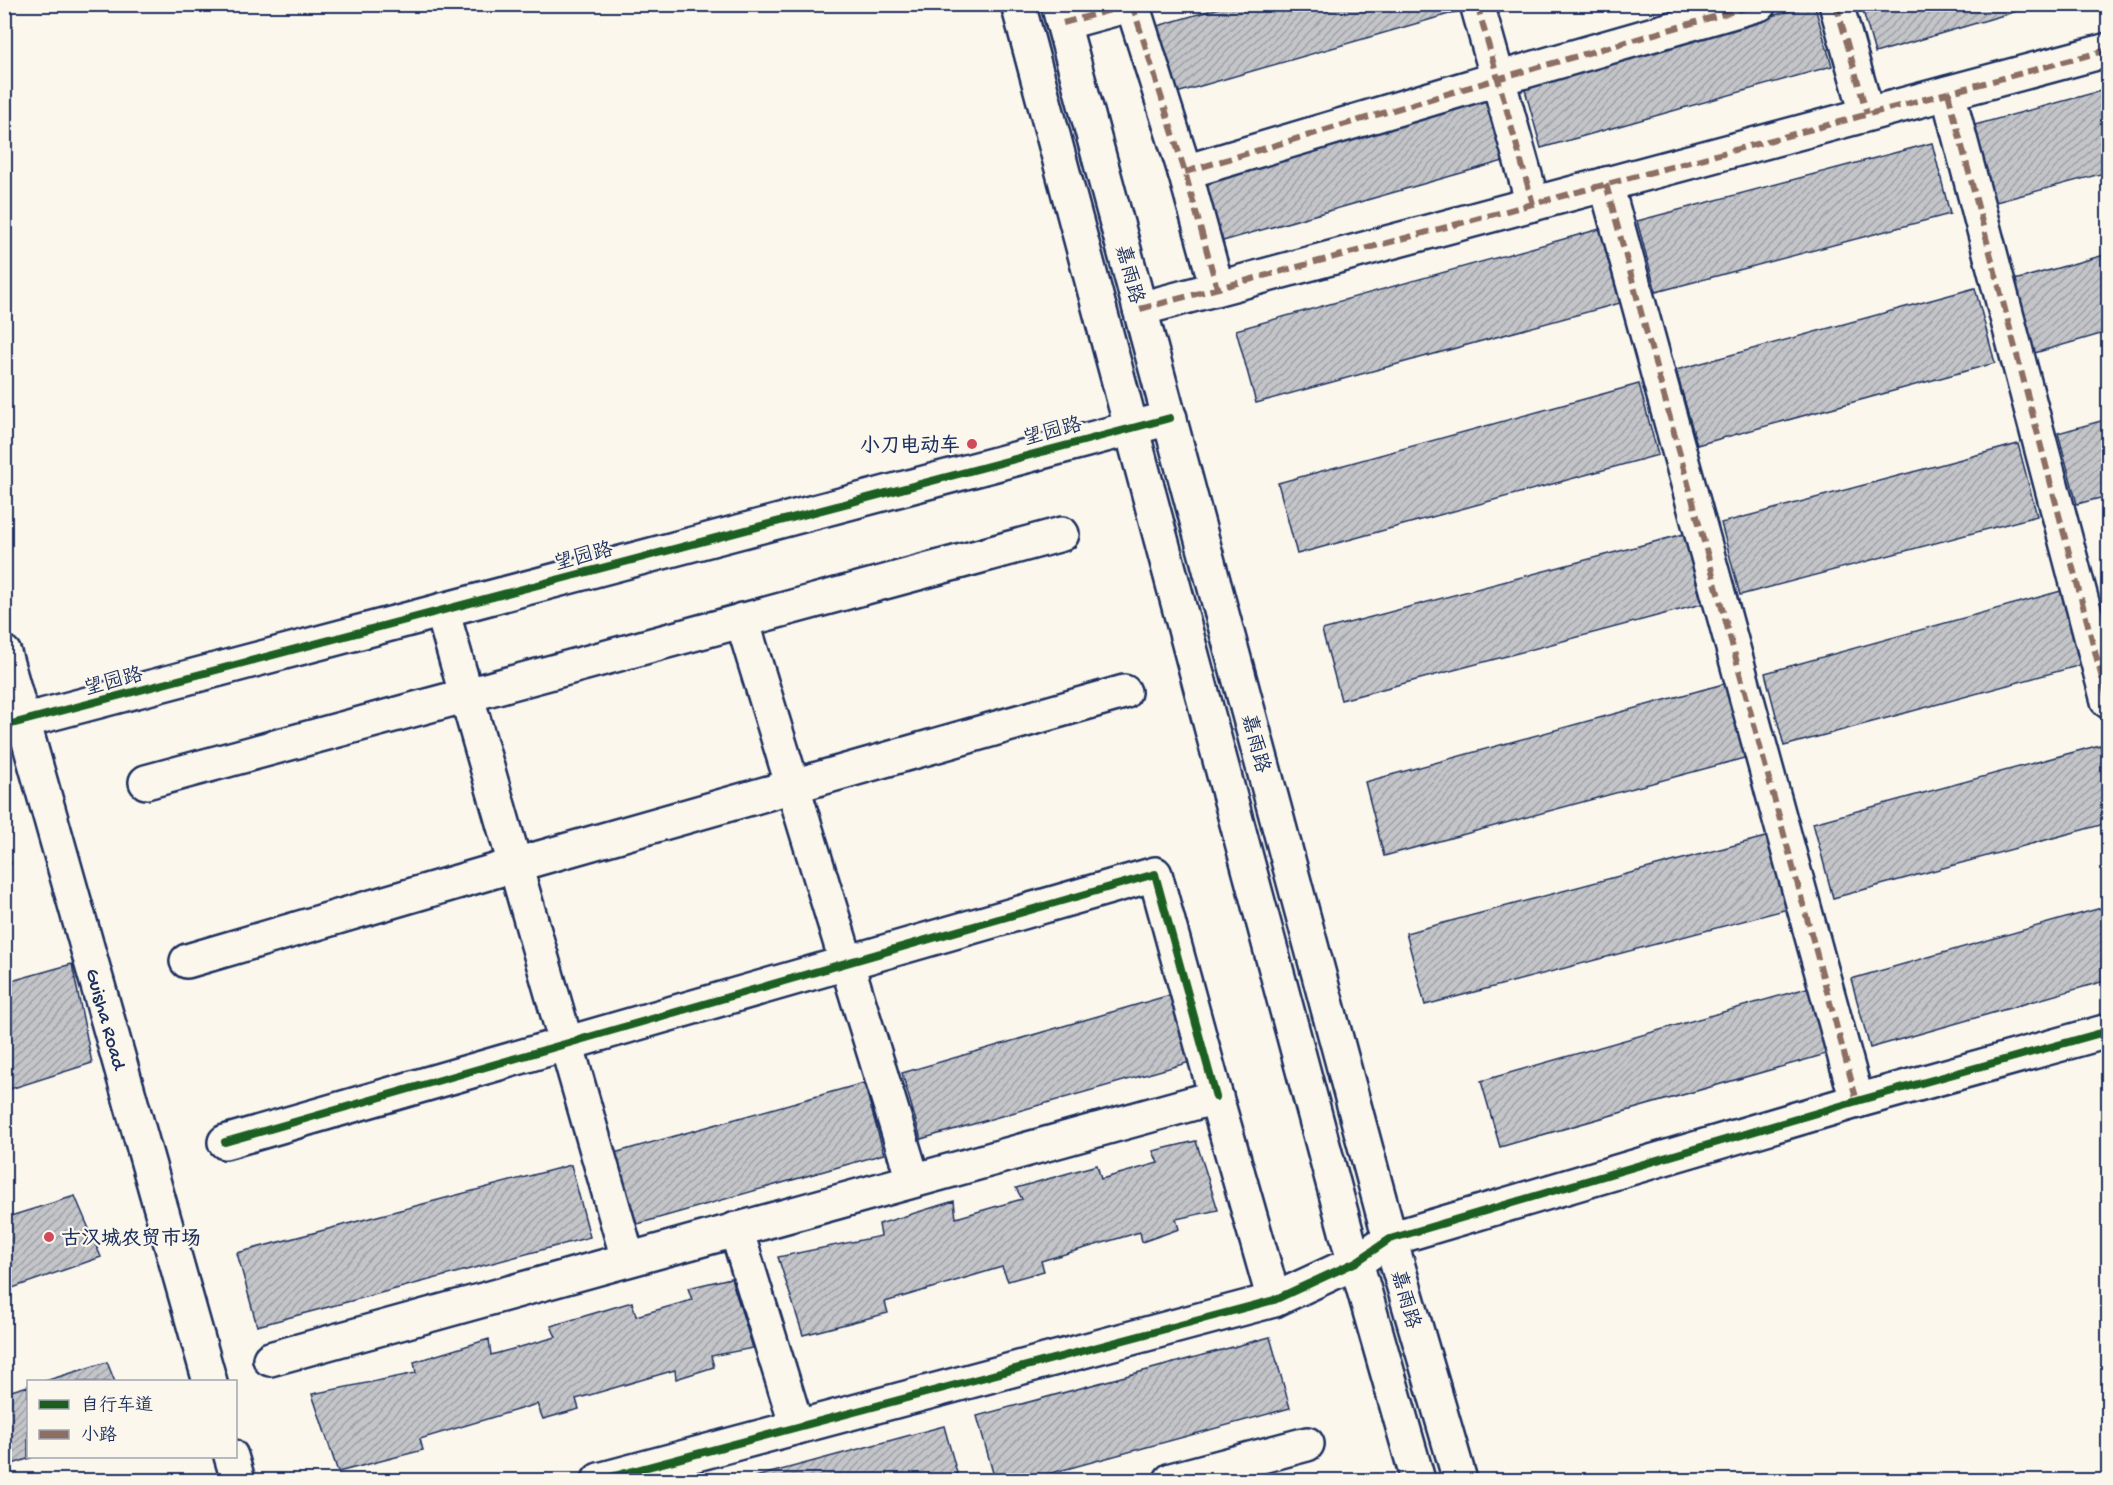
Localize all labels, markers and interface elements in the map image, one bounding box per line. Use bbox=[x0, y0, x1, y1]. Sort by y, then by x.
street label: 嘉雨路 bbox=[1109, 242, 1149, 308]
street label: 望园路 bbox=[1020, 412, 1086, 452]
place label: 小刀电动车 bbox=[860, 434, 960, 459]
marker: 小刀电动车 bbox=[965, 437, 979, 451]
street label: 望园路 bbox=[551, 537, 617, 577]
street label: 望园路 bbox=[81, 662, 147, 702]
street label: 嘉雨路 bbox=[1235, 711, 1275, 777]
street label: Guisha Road bbox=[79, 966, 130, 1075]
place label: 古汉城农贸市场 bbox=[61, 1227, 201, 1252]
marker: 古汉城农贸市场 bbox=[42, 1230, 56, 1244]
street label: 嘉雨路 bbox=[1384, 1267, 1425, 1333]
legend bbox=[27, 1380, 237, 1458]
text: 自行车道 bbox=[81, 1395, 153, 1417]
text: 小路 bbox=[81, 1425, 117, 1447]

